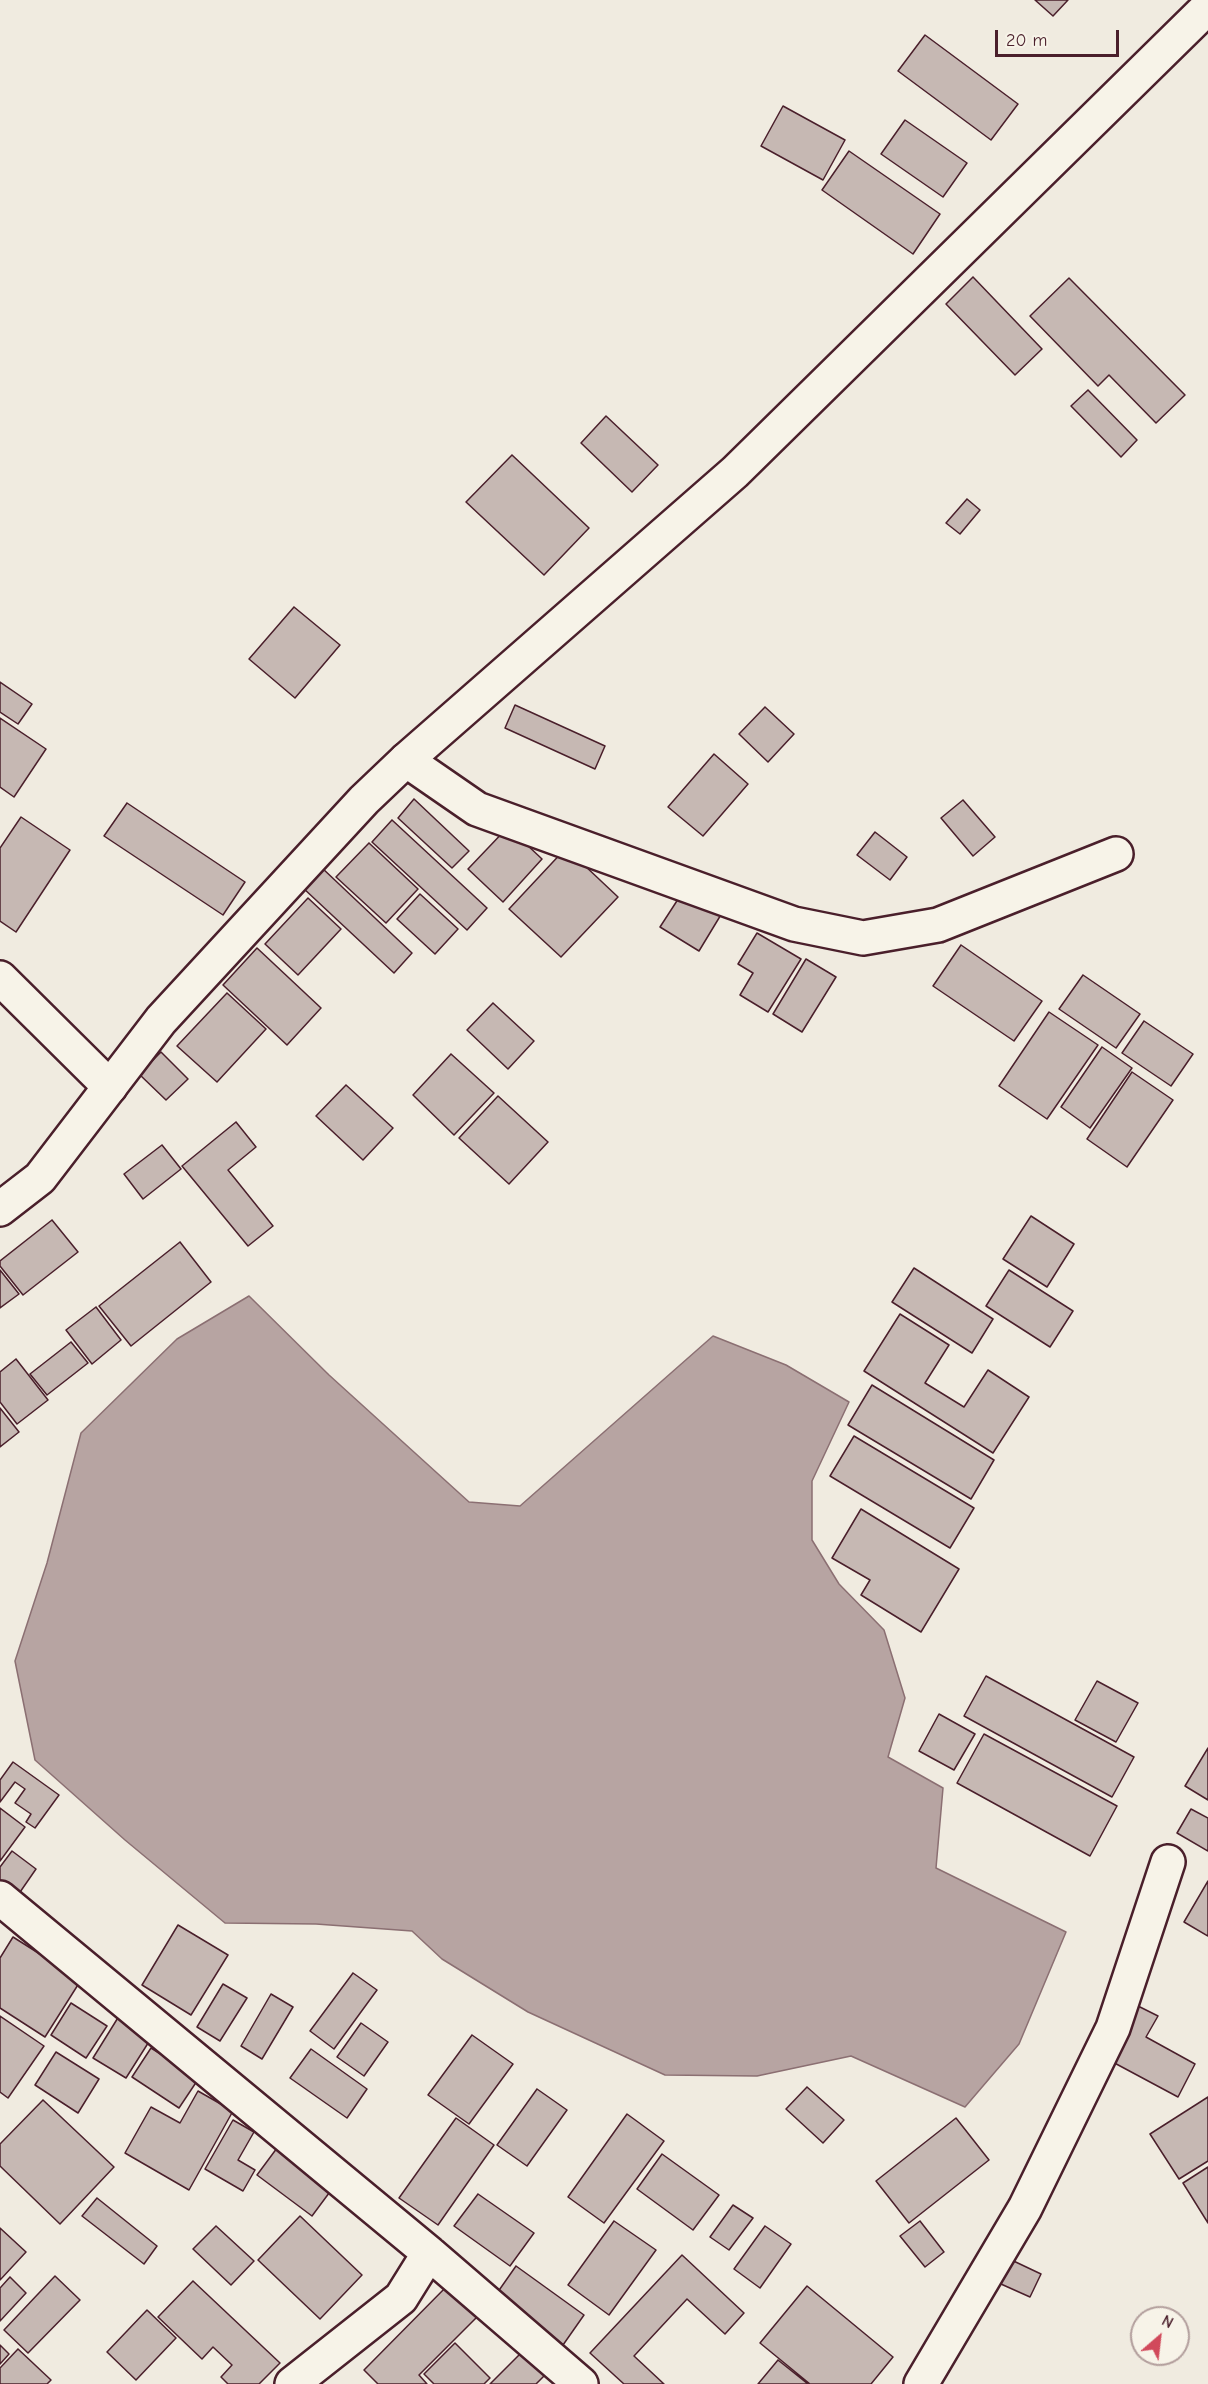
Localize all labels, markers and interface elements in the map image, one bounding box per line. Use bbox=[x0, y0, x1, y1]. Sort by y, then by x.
scale bar bbox=[998, 18, 1122, 56]
text: 20 m bbox=[1006, 30, 1047, 51]
north arrow bbox=[1130, 2306, 1190, 2366]
text: N bbox=[1159, 2311, 1176, 2332]

